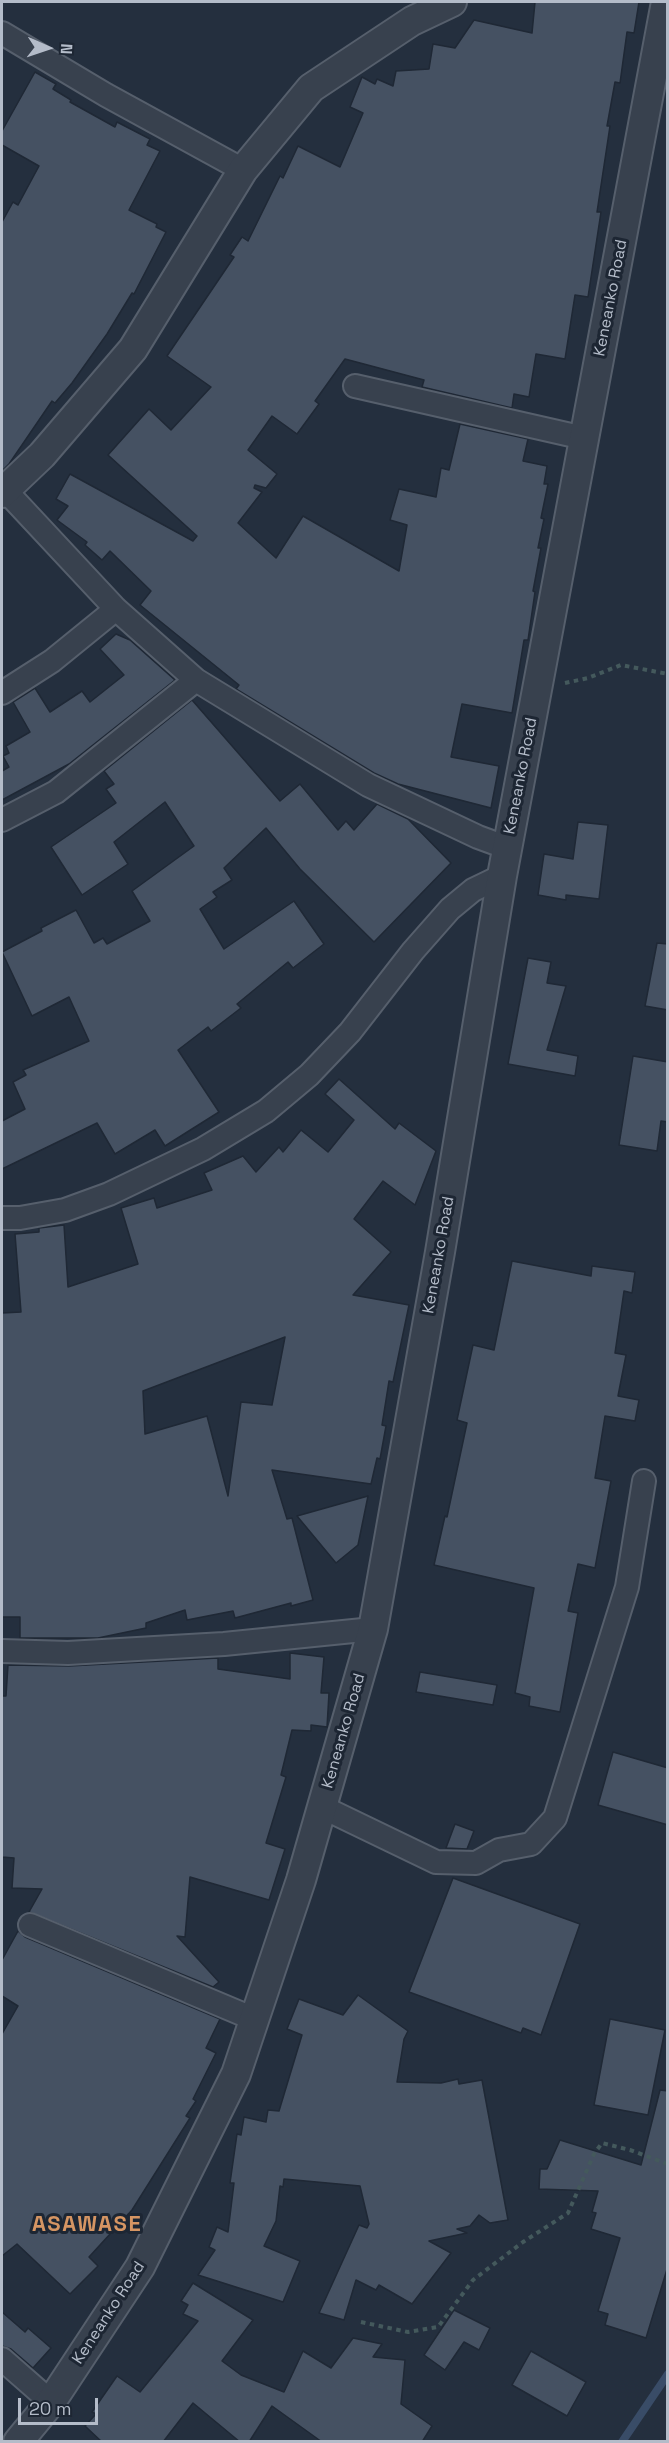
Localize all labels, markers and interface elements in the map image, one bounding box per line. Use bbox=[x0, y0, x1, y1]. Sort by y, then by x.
north arrow bbox=[18, 18, 78, 78]
text: N bbox=[56, 43, 77, 55]
street label: Keneanko Road bbox=[590, 238, 632, 358]
street label: Keneanko Road bbox=[500, 716, 542, 836]
street label: Keneanko Road bbox=[419, 1195, 459, 1315]
street label: Keneanko Road bbox=[318, 1671, 370, 1791]
district label: ASAWASE bbox=[32, 2212, 142, 2238]
street label: Keneanko Road bbox=[69, 2258, 149, 2368]
scale bar bbox=[21, 2386, 100, 2424]
text: 20 m bbox=[29, 2397, 72, 2420]

